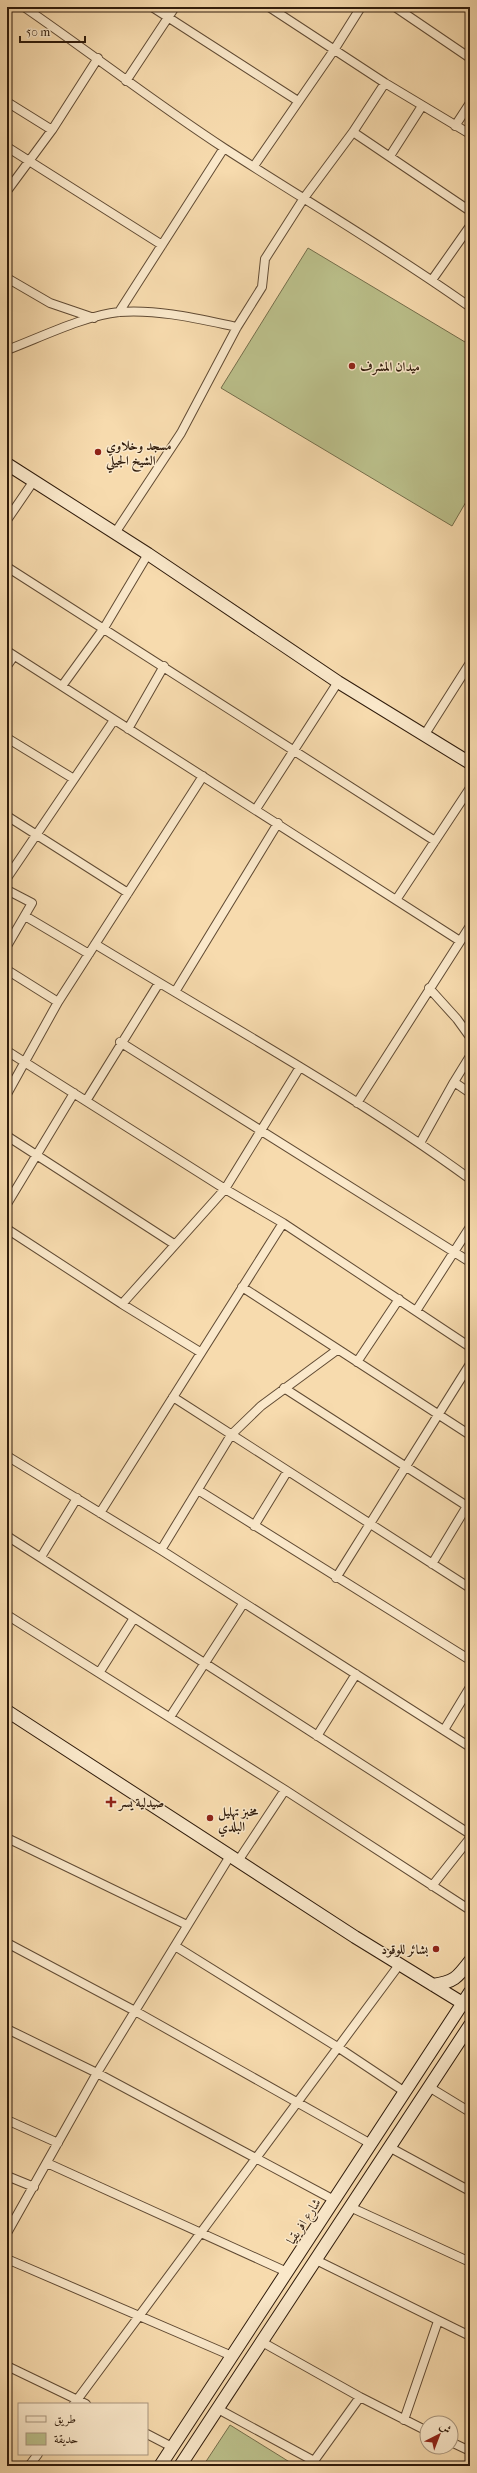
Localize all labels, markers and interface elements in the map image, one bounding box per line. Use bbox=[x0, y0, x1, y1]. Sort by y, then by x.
scale bar bbox=[20, 18, 85, 44]
text: 50 m bbox=[26, 25, 50, 39]
place label: ميدان المشرف bbox=[360, 359, 420, 376]
marker: ميدان المشرف bbox=[347, 361, 357, 371]
place label: مسجد وخلاوي الشيخ الجيلي bbox=[105, 438, 172, 473]
marker: مسجد وخلاوي الشيخ الجيلي bbox=[93, 447, 103, 457]
place label: صيدلية يسر bbox=[117, 1795, 164, 1812]
marker: صيدلية يسر bbox=[106, 1797, 116, 1807]
place label: مخبز تهليل البلدي bbox=[218, 1804, 259, 1838]
marker: مخبز تهليل البلدي bbox=[205, 1813, 215, 1823]
place label: بشائر للوقود bbox=[381, 1942, 428, 1958]
marker: بشائر للوقود bbox=[431, 1944, 441, 1954]
street label: شارع افريقيا bbox=[283, 2196, 327, 2249]
legend bbox=[18, 2403, 148, 2455]
text: طريق bbox=[54, 2412, 76, 2427]
north arrow bbox=[419, 2415, 459, 2455]
text: ش bbox=[437, 2419, 454, 2436]
text: حديقة bbox=[54, 2432, 78, 2447]

